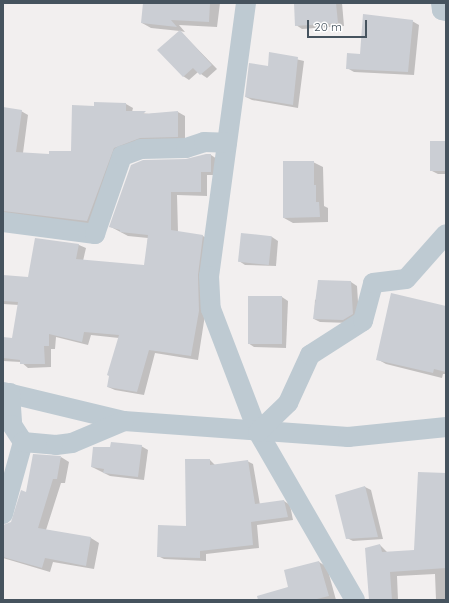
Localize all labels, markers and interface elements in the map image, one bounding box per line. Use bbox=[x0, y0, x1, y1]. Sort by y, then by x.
scale bar bbox=[309, 12, 369, 38]
text: 20 m bbox=[314, 19, 342, 34]

